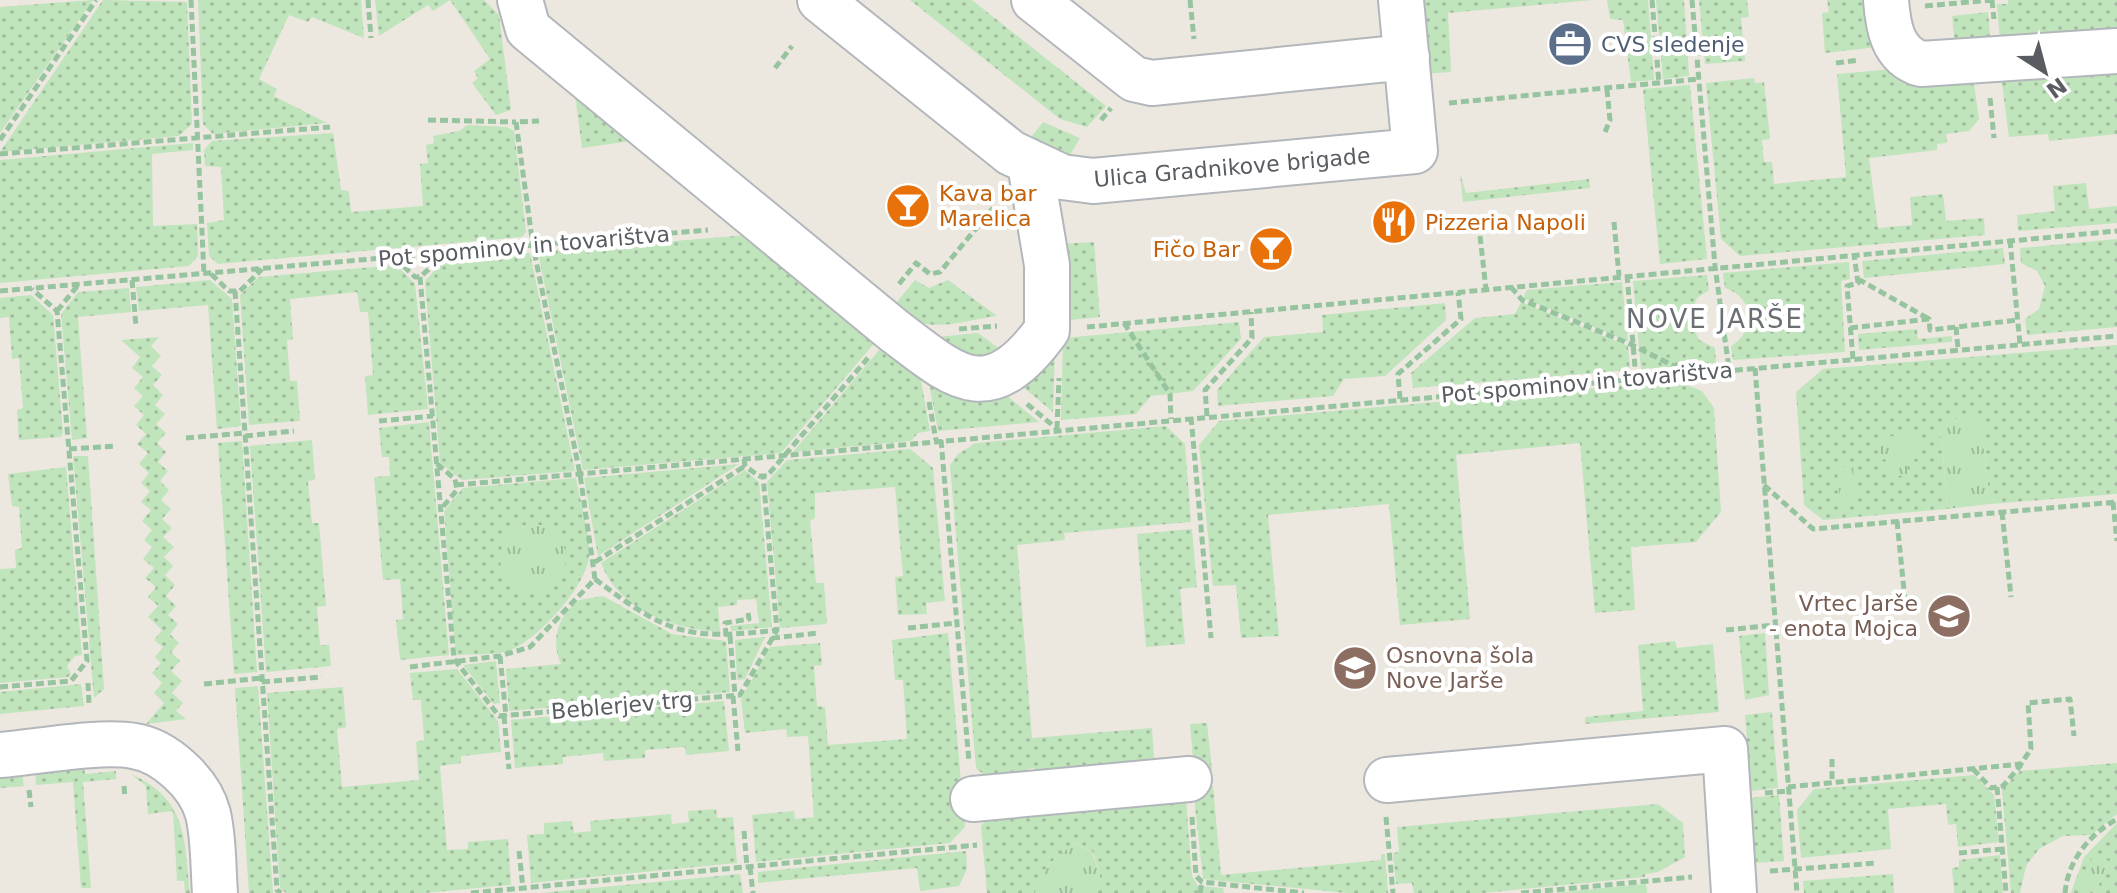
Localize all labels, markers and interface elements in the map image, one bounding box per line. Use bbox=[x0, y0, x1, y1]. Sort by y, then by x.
office icon: CVS sledenje bbox=[1546, 20, 1594, 68]
place label: CVS sledenje bbox=[1601, 32, 1745, 57]
north arrow bbox=[2005, 32, 2085, 112]
text: N bbox=[2042, 72, 2071, 103]
street label: Ulica Gradnikove brigade bbox=[1093, 143, 1371, 192]
place label: Kava bar Marelica bbox=[939, 181, 1037, 231]
bar icon: Kava bar Marelica bbox=[884, 182, 932, 230]
restaurant icon: Pizzeria Napoli bbox=[1370, 198, 1418, 246]
place label: Pizzeria Napoli bbox=[1425, 210, 1586, 235]
street label: Pot spominov in tovarištva bbox=[377, 221, 671, 272]
bar icon: Fičo Bar bbox=[1247, 225, 1295, 273]
place label: Fičo Bar bbox=[1153, 237, 1241, 262]
district label: NOVE JARŠE bbox=[1626, 303, 1804, 334]
street label: Pot spominov in tovarištva bbox=[1440, 357, 1734, 408]
place label: Vrtec Jarše - enota Mojca bbox=[1769, 591, 1918, 641]
school or university icon: Vrtec Jarše - enota Mojca bbox=[1925, 592, 1973, 640]
place label: Osnovna šola Nove Jarše bbox=[1386, 643, 1534, 693]
school or university icon: Osnovna šola Nove Jarše bbox=[1331, 644, 1379, 692]
street label: Beblerjev trg bbox=[550, 687, 694, 724]

